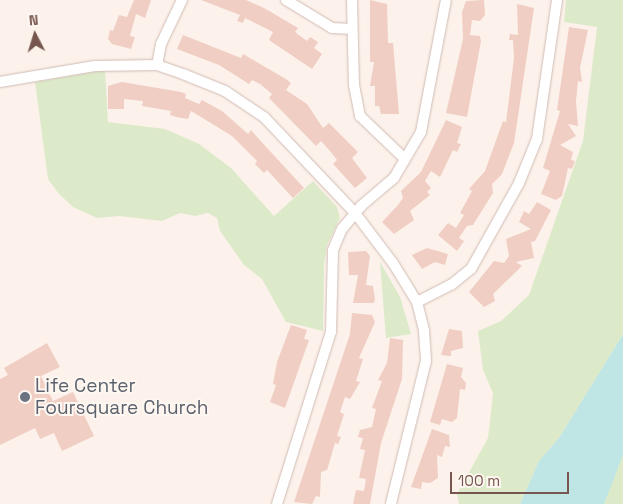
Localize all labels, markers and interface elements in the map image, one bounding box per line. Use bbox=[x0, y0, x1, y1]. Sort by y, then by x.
north arrow bbox=[10, 10, 60, 60]
text: N bbox=[28, 11, 39, 29]
place label: Life Center Foursquare Church bbox=[35, 375, 208, 419]
marker: Life Center Foursquare Church bbox=[19, 391, 31, 403]
scale bar bbox=[453, 462, 572, 494]
text: 100 m bbox=[458, 471, 500, 490]

